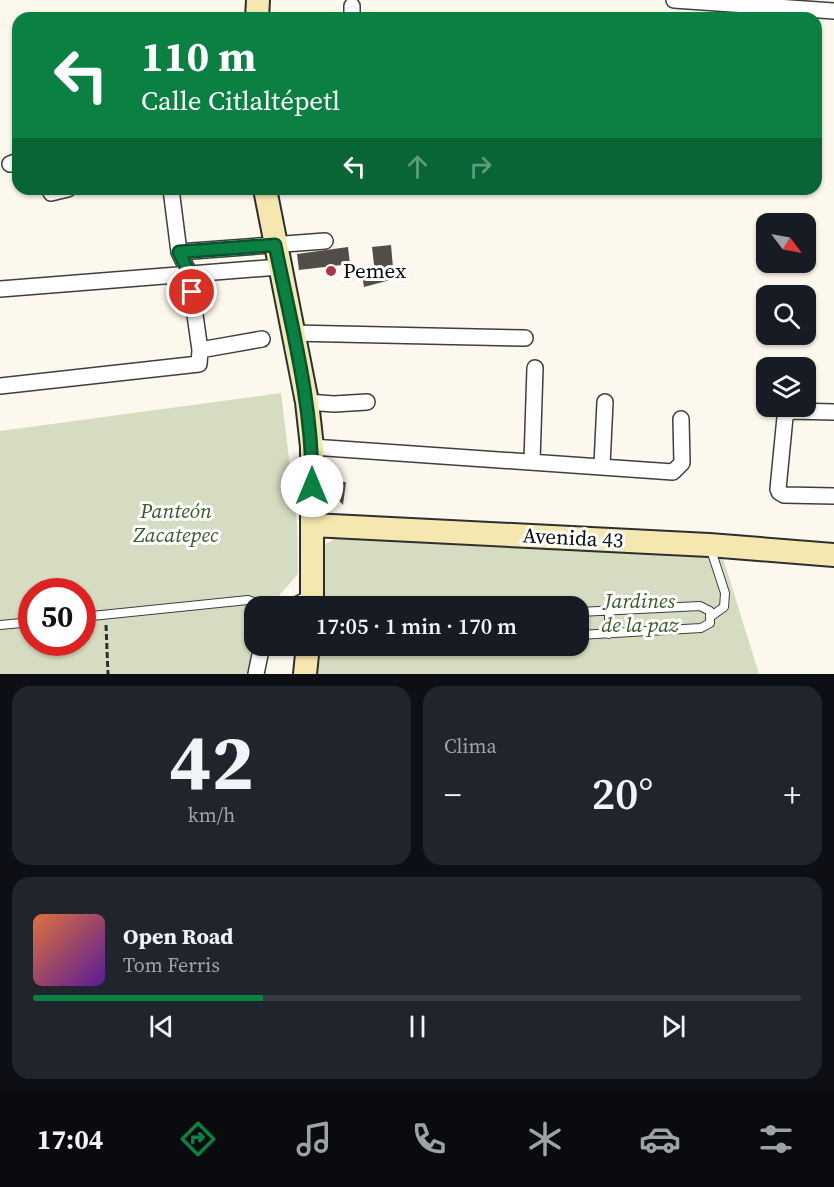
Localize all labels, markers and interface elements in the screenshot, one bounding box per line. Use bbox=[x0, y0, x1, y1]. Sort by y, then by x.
text: 110 m bbox=[141, 27, 256, 85]
icon: left bbox=[42, 36, 120, 114]
text: Calle Citlaltépetl bbox=[141, 82, 340, 119]
icon: left bbox=[338, 150, 371, 183]
icon: ahead bbox=[401, 150, 434, 183]
icon: right bbox=[464, 150, 497, 183]
north arrow bbox=[756, 213, 816, 273]
map controls bbox=[756, 213, 816, 417]
place label: Pemex bbox=[343, 256, 406, 285]
marker: Pemex bbox=[324, 264, 338, 278]
pin bbox=[166, 266, 217, 317]
icon: arrive bbox=[175, 275, 208, 308]
button: search bbox=[756, 285, 816, 345]
button: layers bbox=[756, 357, 816, 417]
position arrow bbox=[280, 454, 344, 518]
park label: Panteón Zacatepec bbox=[132, 496, 219, 549]
street label: Avenida 43 bbox=[522, 520, 624, 555]
speed limit sign: 50 bbox=[18, 578, 96, 656]
park label: Jardines de la paz bbox=[601, 586, 680, 639]
text: 17:05 · 1 min · 170 m bbox=[316, 611, 517, 641]
text: 42 bbox=[169, 708, 254, 815]
text: Clima bbox=[444, 732, 497, 760]
text: 20° bbox=[592, 762, 653, 824]
text: − bbox=[444, 772, 462, 817]
text: + bbox=[784, 772, 801, 817]
text: km/h bbox=[188, 801, 235, 829]
text: Open Road bbox=[123, 921, 233, 951]
text: Tom Ferris bbox=[123, 951, 220, 979]
icon: previous bbox=[145, 1010, 178, 1043]
icon: pause bbox=[401, 1010, 434, 1043]
icon: next bbox=[657, 1010, 690, 1043]
icon: directions bbox=[177, 1118, 219, 1160]
icon: music bbox=[293, 1118, 335, 1160]
icon: phone bbox=[408, 1118, 450, 1160]
icon: climate bbox=[524, 1118, 566, 1160]
icon: car bbox=[639, 1118, 681, 1160]
icon: filters bbox=[755, 1118, 797, 1160]
text: 17:04 bbox=[37, 1121, 103, 1158]

